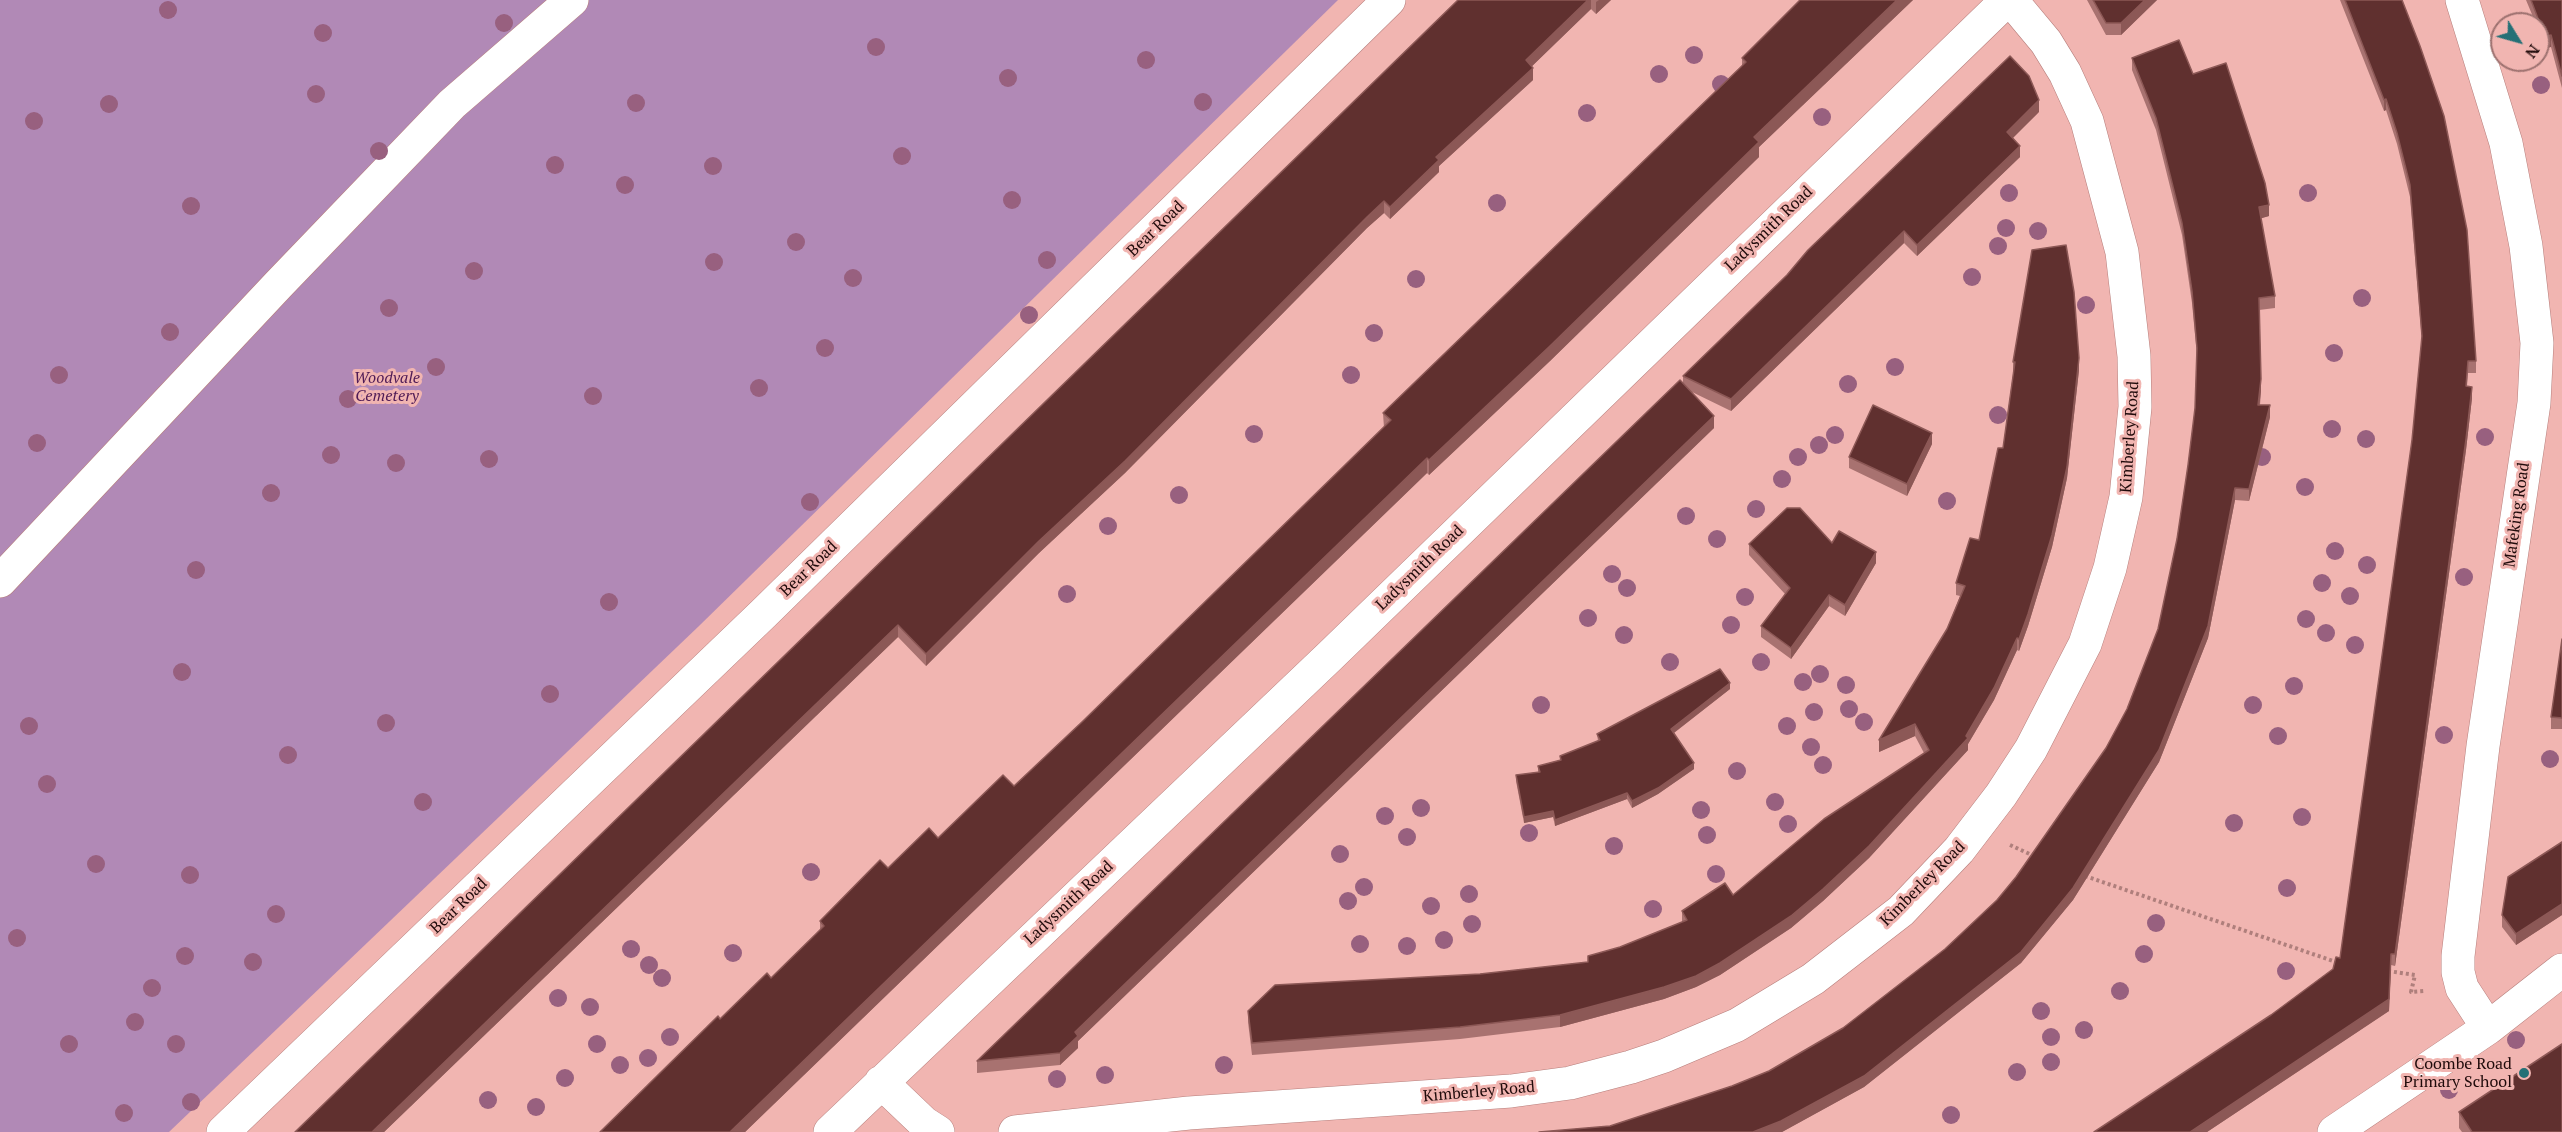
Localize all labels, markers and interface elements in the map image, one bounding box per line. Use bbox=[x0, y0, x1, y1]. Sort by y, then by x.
north arrow bbox=[2490, 12, 2550, 72]
text: N bbox=[2520, 40, 2545, 63]
street label: Ladysmith Road bbox=[1721, 182, 1817, 276]
street label: Bear Road bbox=[1124, 197, 1188, 261]
park label: Woodvale Cemetery bbox=[354, 368, 420, 406]
street label: Kimberley Road bbox=[2117, 380, 2143, 494]
street label: Mafeking Road bbox=[2500, 461, 2534, 569]
street label: Ladysmith Road bbox=[1372, 521, 1468, 615]
street label: Bear Road bbox=[777, 537, 841, 601]
street label: Kimberley Road bbox=[1877, 838, 1969, 930]
street label: Ladysmith Road bbox=[1021, 857, 1117, 949]
street label: Bear Road bbox=[427, 874, 491, 938]
place label: Coombe Road Primary School bbox=[2403, 1054, 2512, 1092]
marker: Coombe Road Primary School bbox=[2517, 1066, 2531, 1080]
street label: Kimberley Road bbox=[1422, 1078, 1536, 1106]

